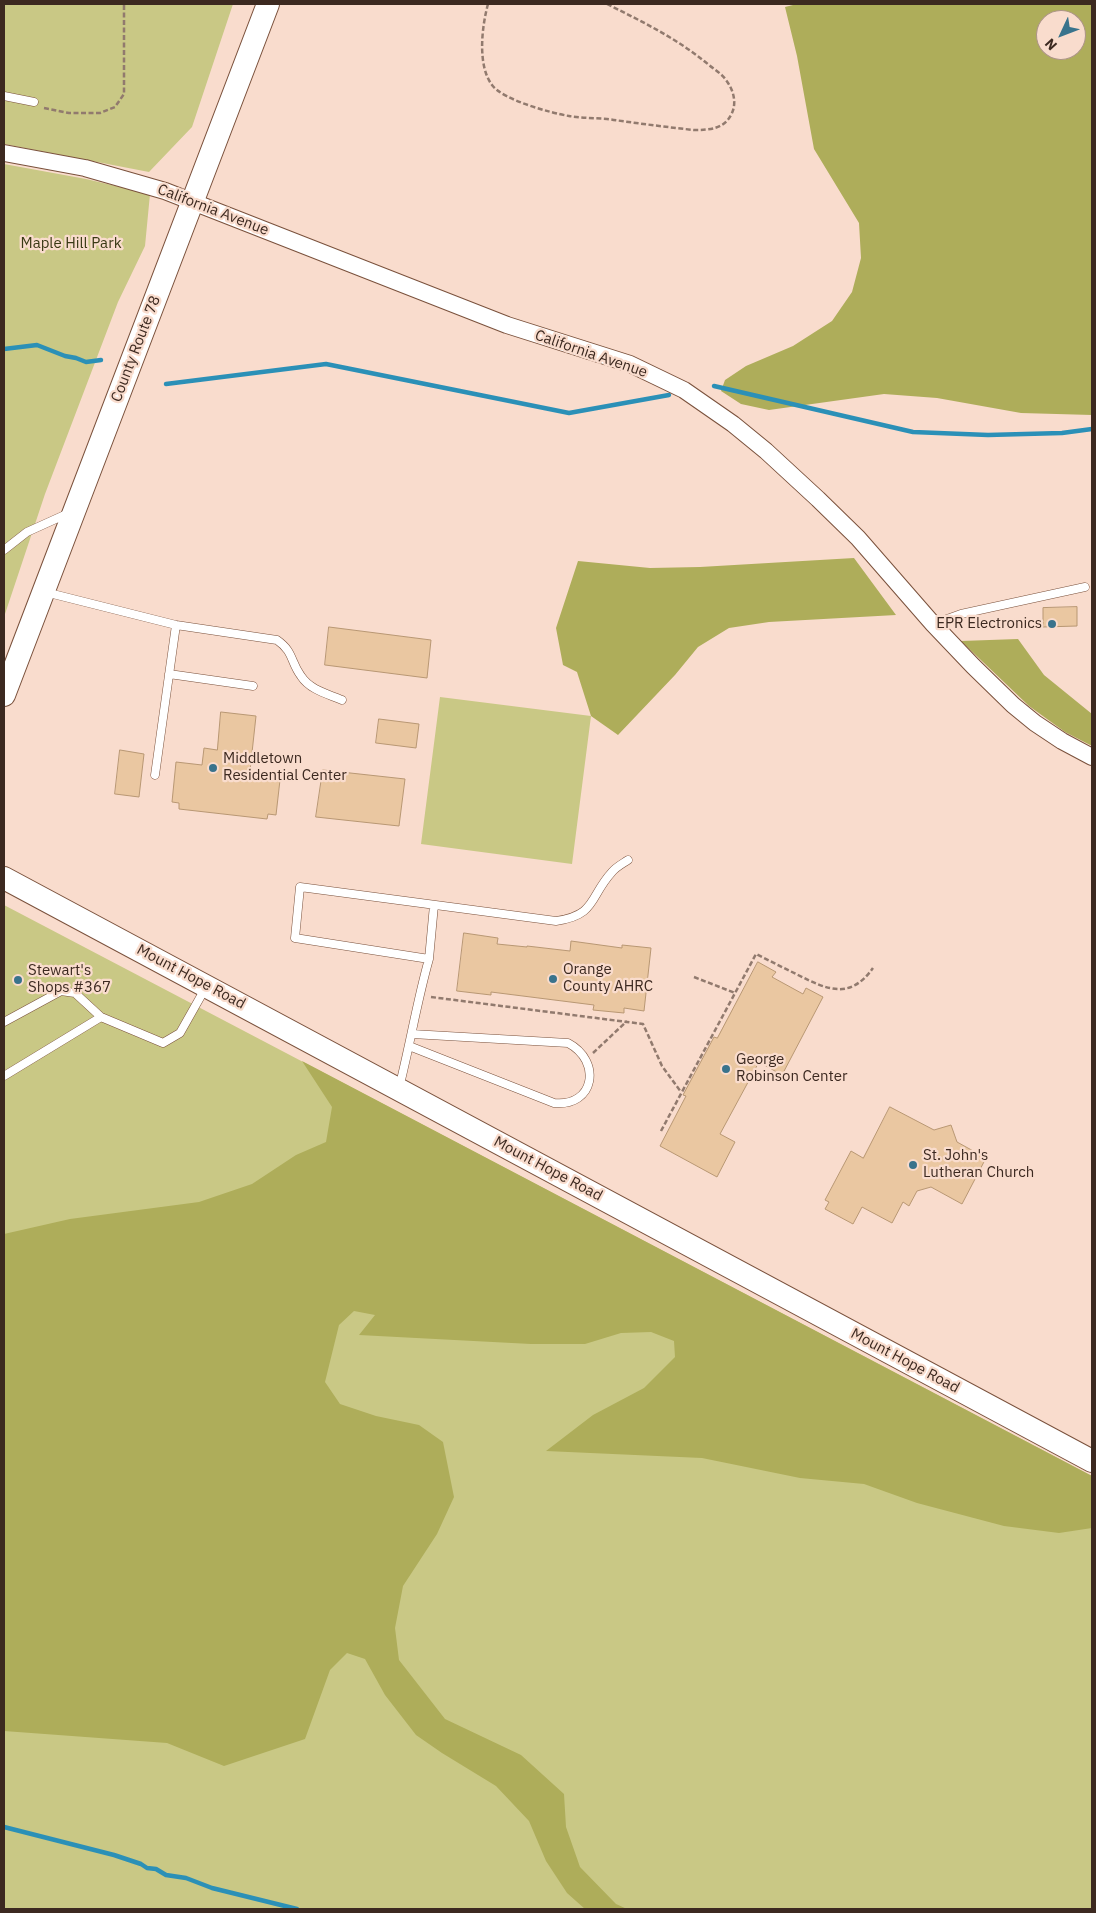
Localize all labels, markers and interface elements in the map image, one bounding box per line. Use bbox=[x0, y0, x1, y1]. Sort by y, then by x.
north arrow bbox=[1036, 10, 1086, 60]
text: N bbox=[1041, 35, 1061, 54]
street label: California Avenue bbox=[155, 180, 271, 240]
park label: Maple Hill Park bbox=[20, 235, 122, 253]
street label: County Route 78 bbox=[107, 293, 165, 405]
street label: California Avenue bbox=[532, 326, 650, 382]
place label: EPR Electronics bbox=[936, 615, 1042, 633]
marker: EPR Electronics bbox=[1046, 618, 1058, 630]
place label: Middletown Residential Center bbox=[223, 750, 347, 785]
marker: Middletown Residential Center bbox=[207, 762, 219, 774]
street label: Mount Hope Road bbox=[134, 941, 248, 1013]
place label: Orange County AHRC bbox=[563, 961, 653, 996]
place label: Stewart's Shops #367 bbox=[28, 962, 111, 997]
marker: Orange County AHRC bbox=[547, 973, 559, 985]
marker: Stewart's Shops #367 bbox=[12, 974, 24, 986]
place label: George Robinson Center bbox=[736, 1051, 848, 1086]
marker: George Robinson Center bbox=[720, 1063, 732, 1075]
street label: Mount Hope Road bbox=[491, 1133, 605, 1205]
place label: St. John's Lutheran Church bbox=[923, 1147, 1034, 1182]
marker: St. John's Lutheran Church bbox=[907, 1159, 919, 1171]
street label: Mount Hope Road bbox=[848, 1325, 962, 1397]

